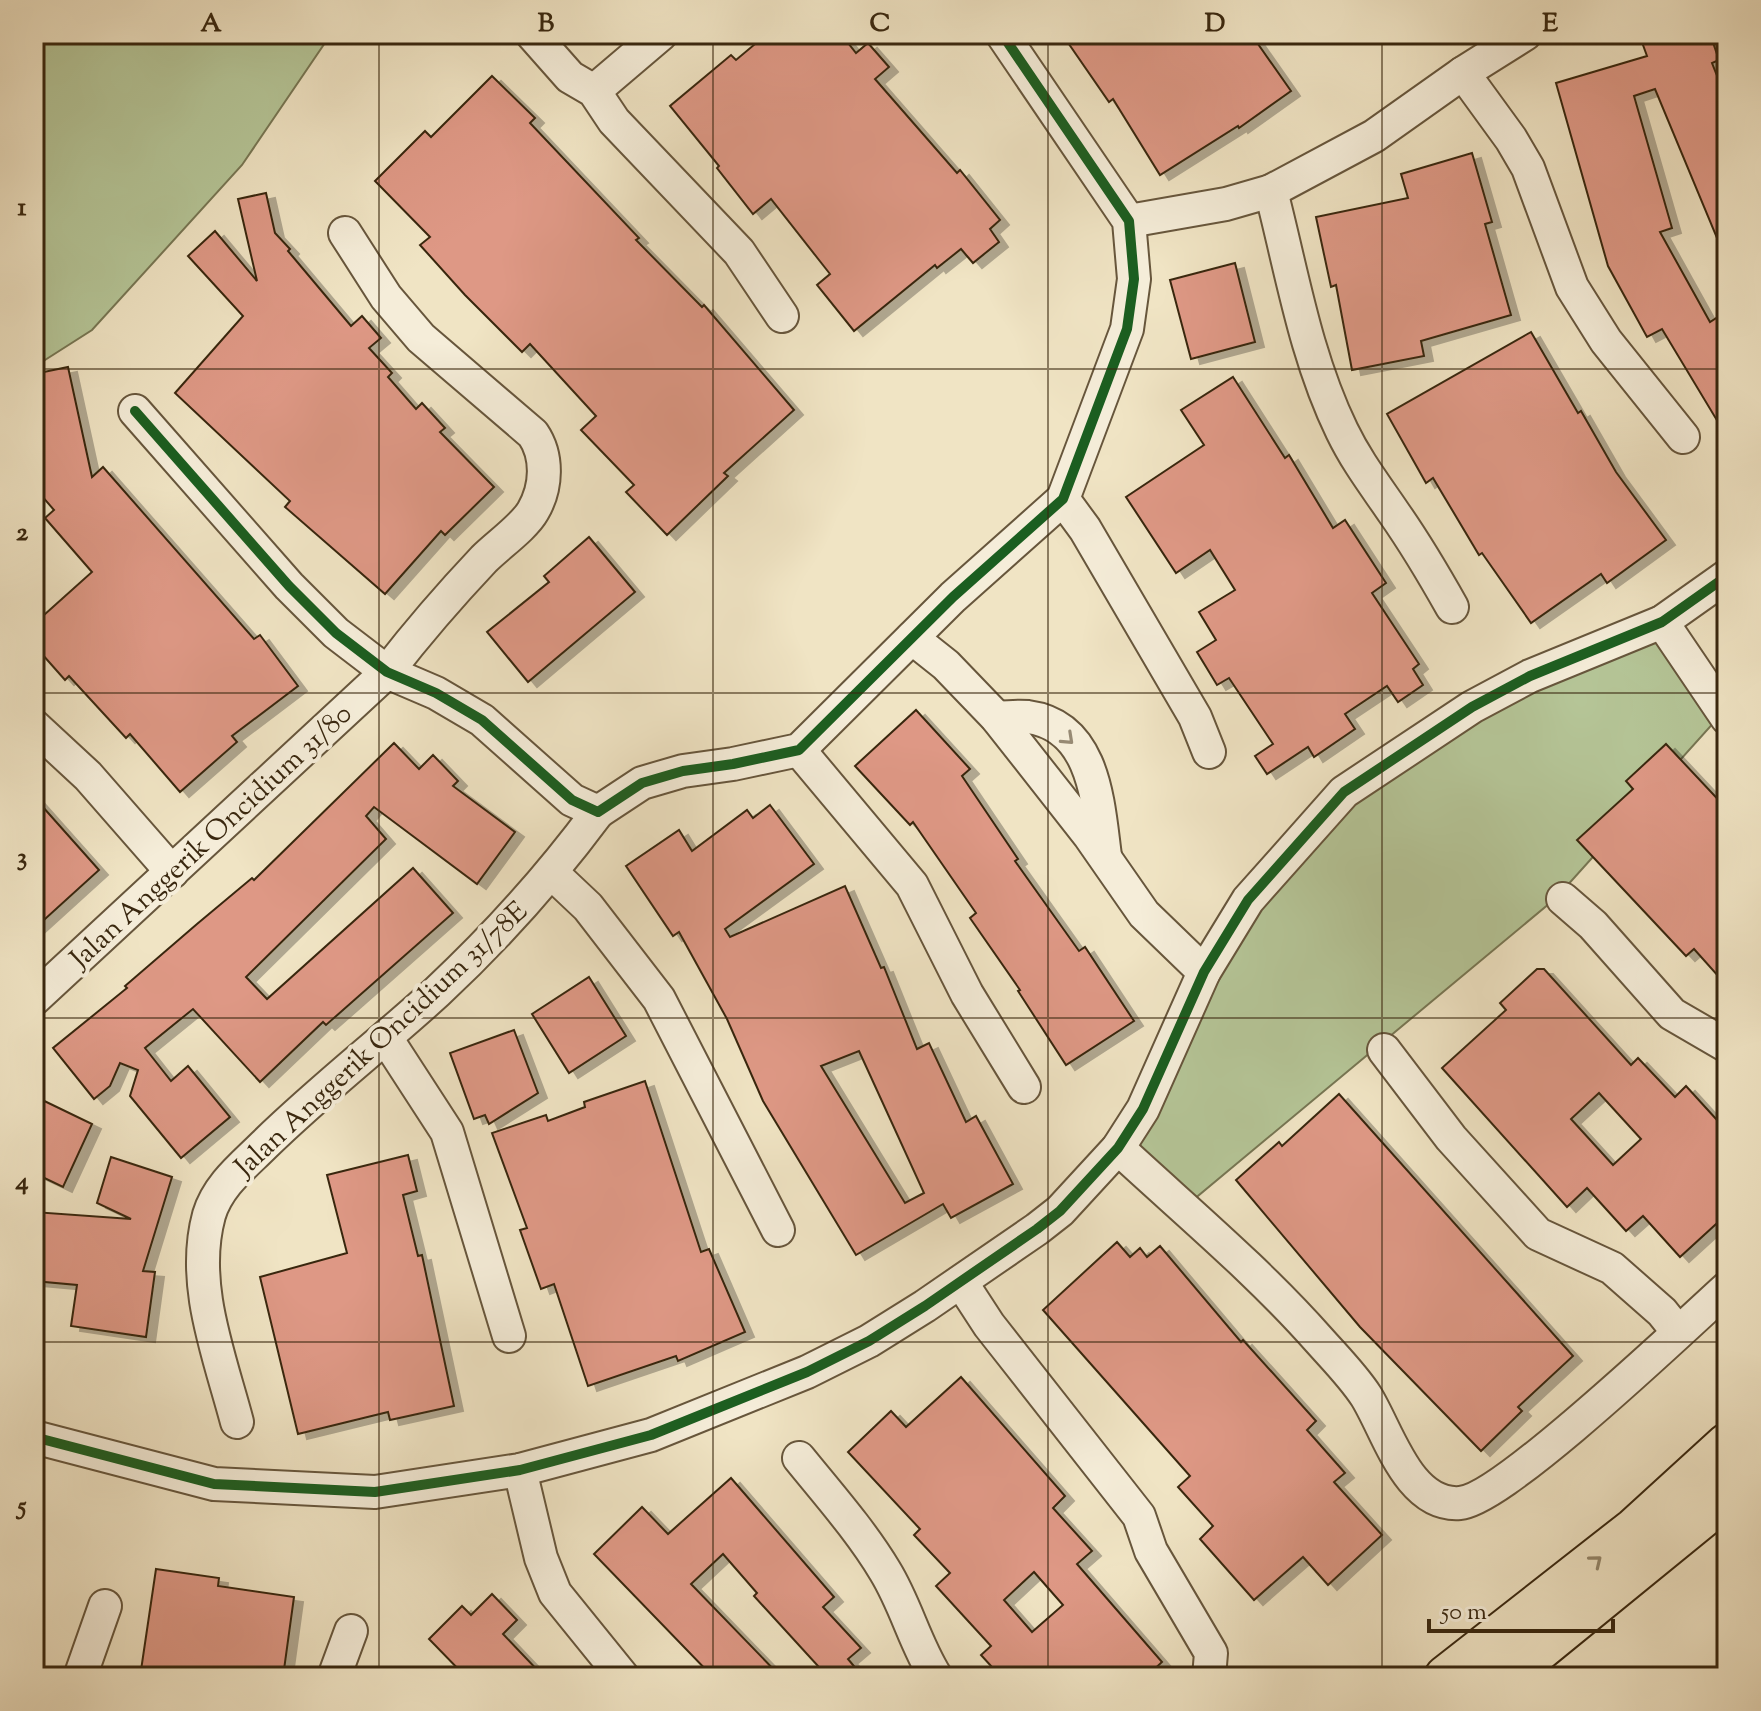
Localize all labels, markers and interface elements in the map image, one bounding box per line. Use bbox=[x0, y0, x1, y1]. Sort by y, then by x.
text: A bbox=[200, 6, 222, 43]
text: B bbox=[538, 6, 555, 43]
text: C bbox=[870, 6, 890, 43]
text: D bbox=[1205, 6, 1225, 43]
text: E bbox=[1542, 6, 1558, 43]
text: 1 bbox=[18, 190, 27, 227]
text: 2 bbox=[16, 515, 29, 552]
street label: Jalan Anggerik Oncidium 31/80 bbox=[61, 696, 362, 980]
one-way arrow bbox=[1059, 729, 1073, 744]
text: 3 bbox=[17, 840, 27, 877]
street label: Jalan Anggerik Oncidium 31/78E bbox=[225, 893, 538, 1189]
text: 4 bbox=[14, 1164, 29, 1201]
text: 5 bbox=[16, 1489, 27, 1526]
one-way arrow bbox=[1587, 1556, 1602, 1570]
scale bar bbox=[1429, 1583, 1613, 1633]
text: 50 m bbox=[1439, 1596, 1487, 1630]

